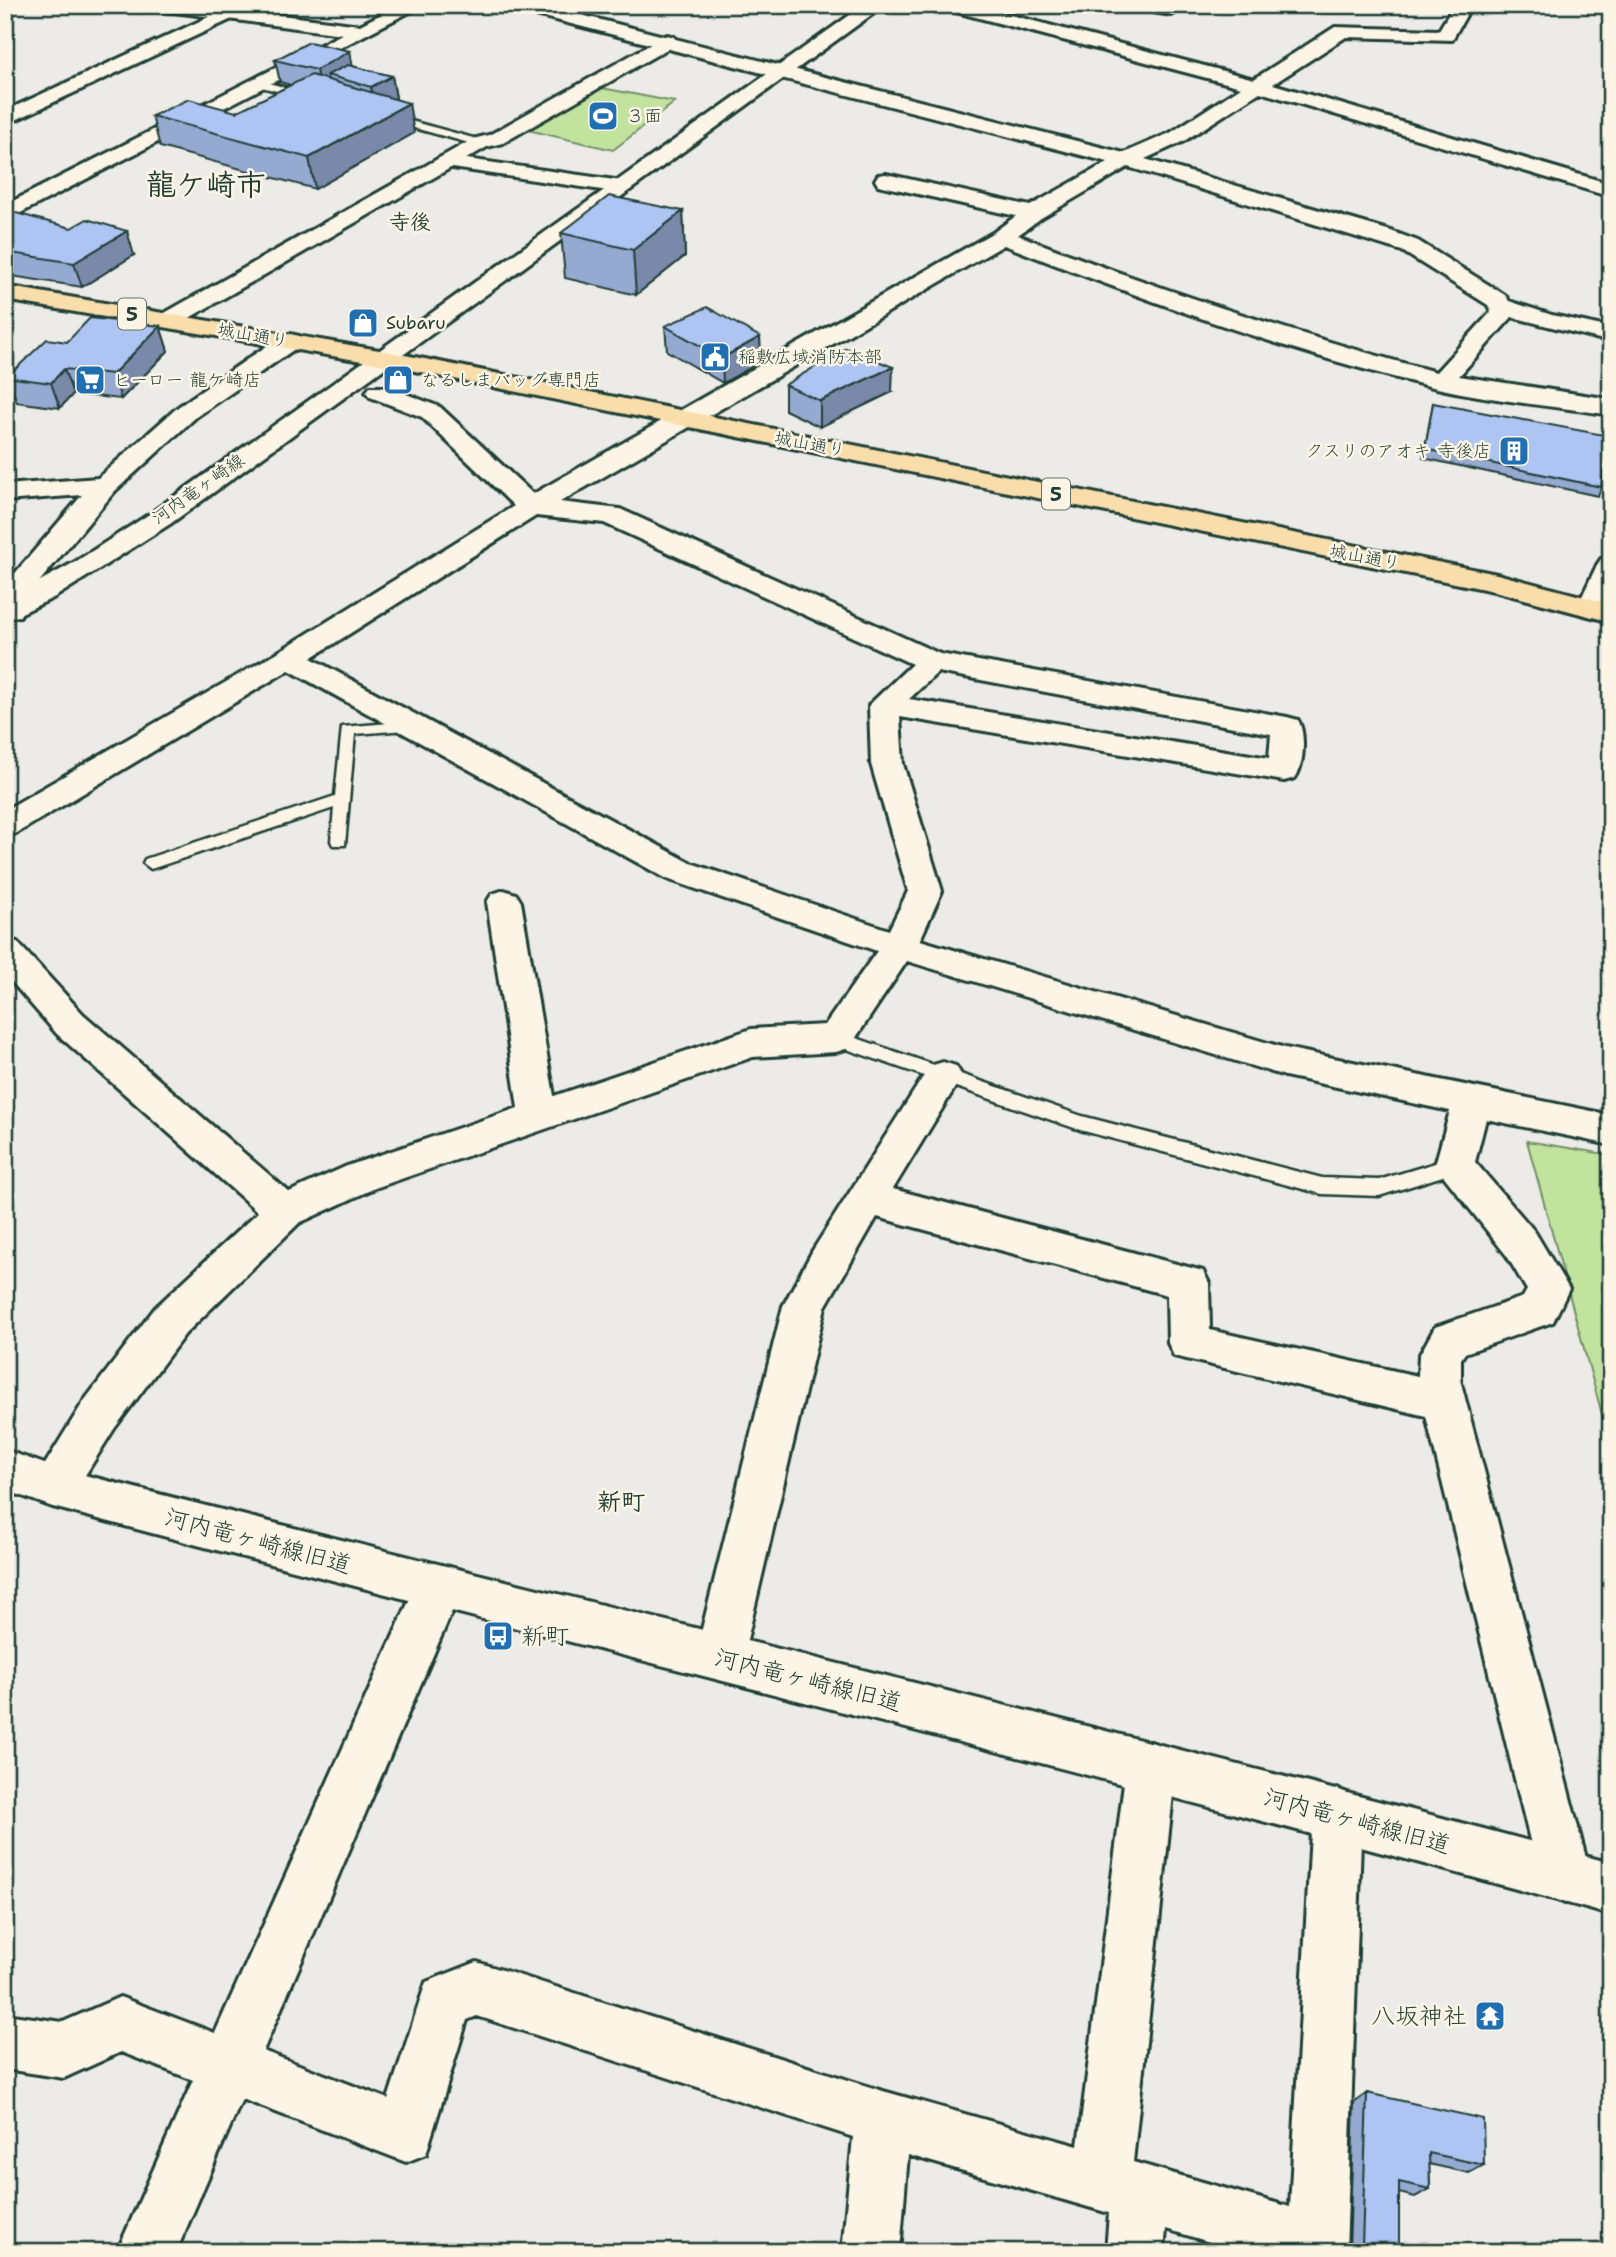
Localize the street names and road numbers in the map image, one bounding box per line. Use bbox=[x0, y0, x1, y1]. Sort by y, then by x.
road number: 5 bbox=[118, 298, 146, 330]
street label: 城山通り bbox=[215, 317, 291, 353]
street label: 城山通り bbox=[772, 425, 848, 463]
street label: 河内竜ヶ崎線 bbox=[147, 448, 249, 530]
road number: 5 bbox=[1042, 478, 1070, 509]
street label: 城山通り bbox=[1327, 538, 1403, 576]
street label: 河内竜ヶ崎線旧道 bbox=[161, 1501, 355, 1581]
street label: 河内竜ヶ崎線旧道 bbox=[711, 1641, 905, 1719]
street label: 河内竜ヶ崎線旧道 bbox=[1260, 1781, 1454, 1861]

